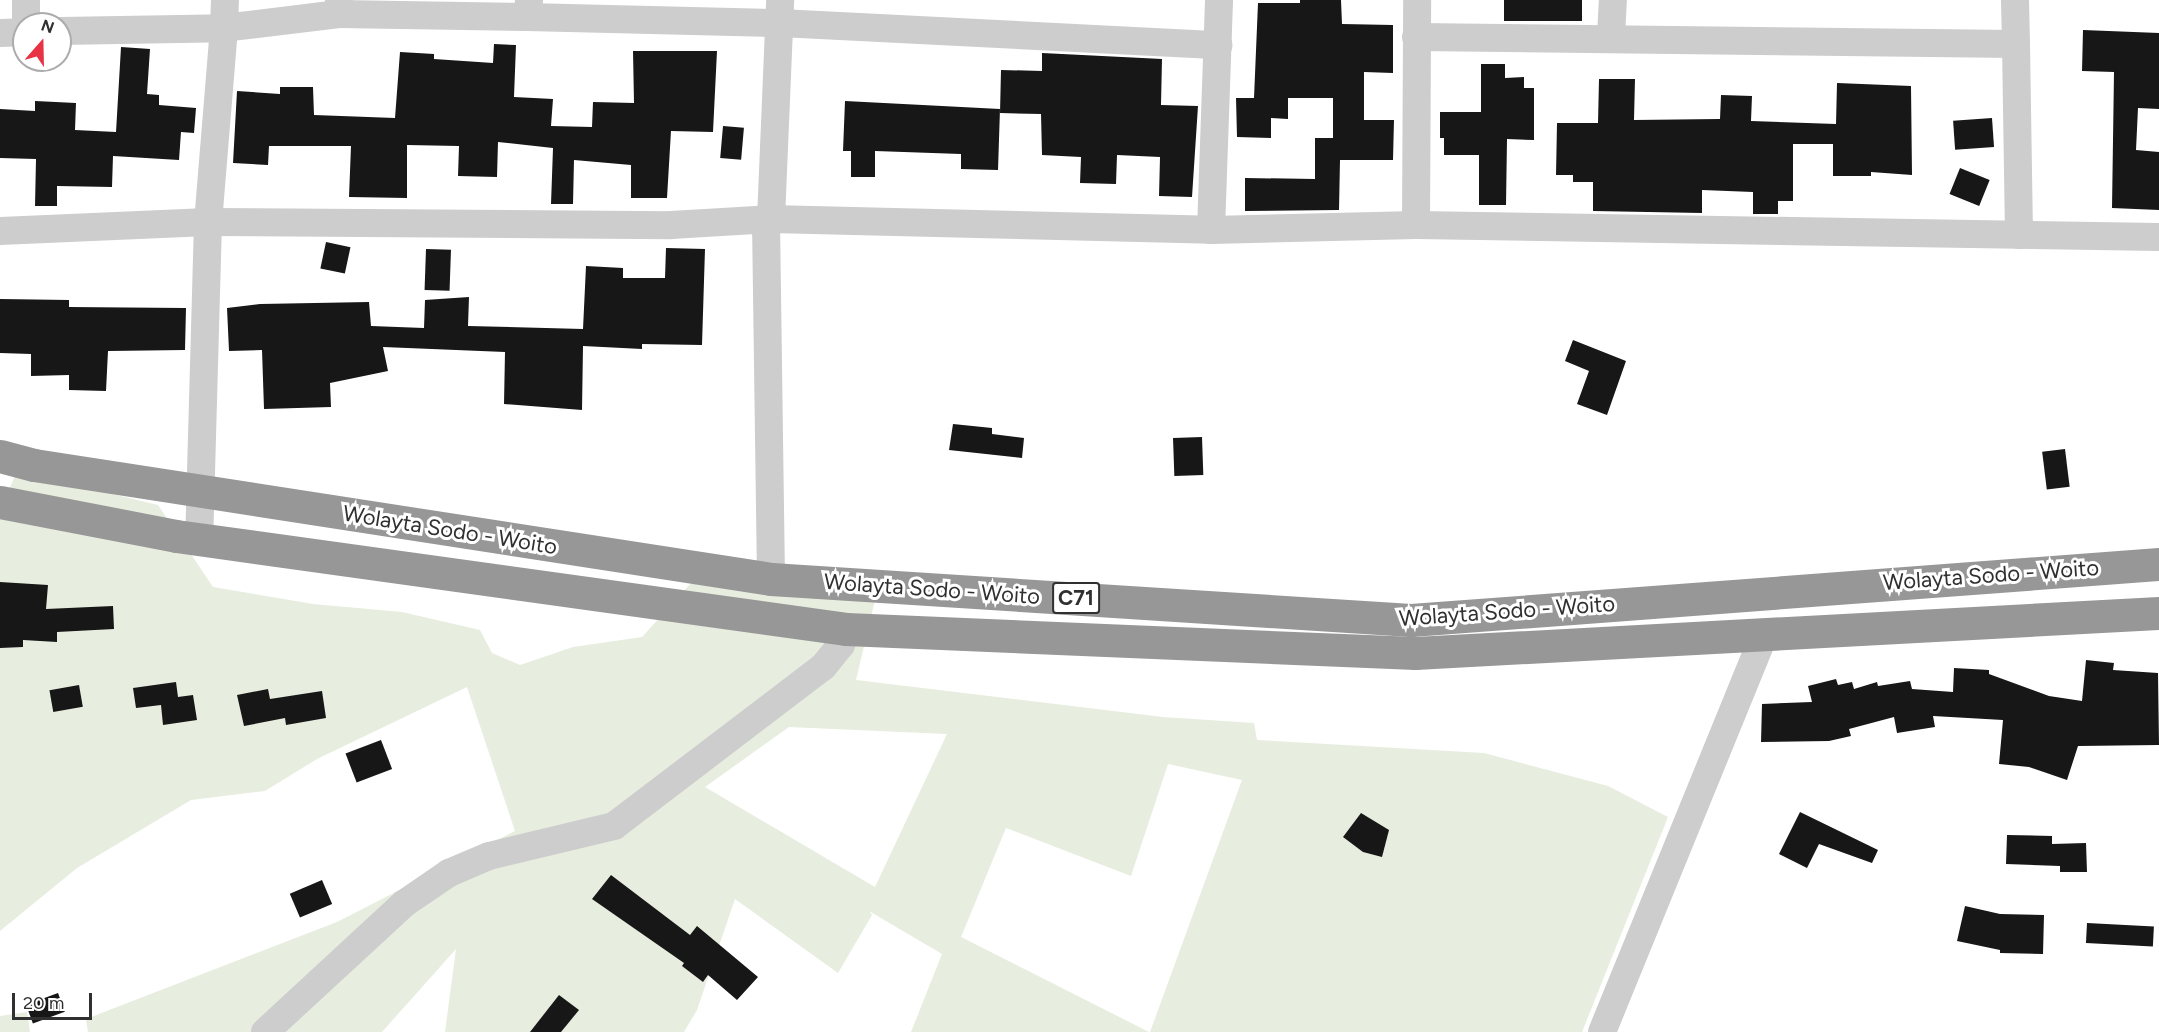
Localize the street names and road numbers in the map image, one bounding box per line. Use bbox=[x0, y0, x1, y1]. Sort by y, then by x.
street label: Wolayta Sodo - Woito bbox=[341, 500, 559, 560]
street label: Wolayta Sodo - Woito bbox=[1882, 554, 2100, 596]
street label: Wolayta Sodo - Woito bbox=[823, 568, 1041, 610]
road number: C71 bbox=[1052, 580, 1100, 616]
street label: Wolayta Sodo - Woito bbox=[1398, 590, 1616, 632]

